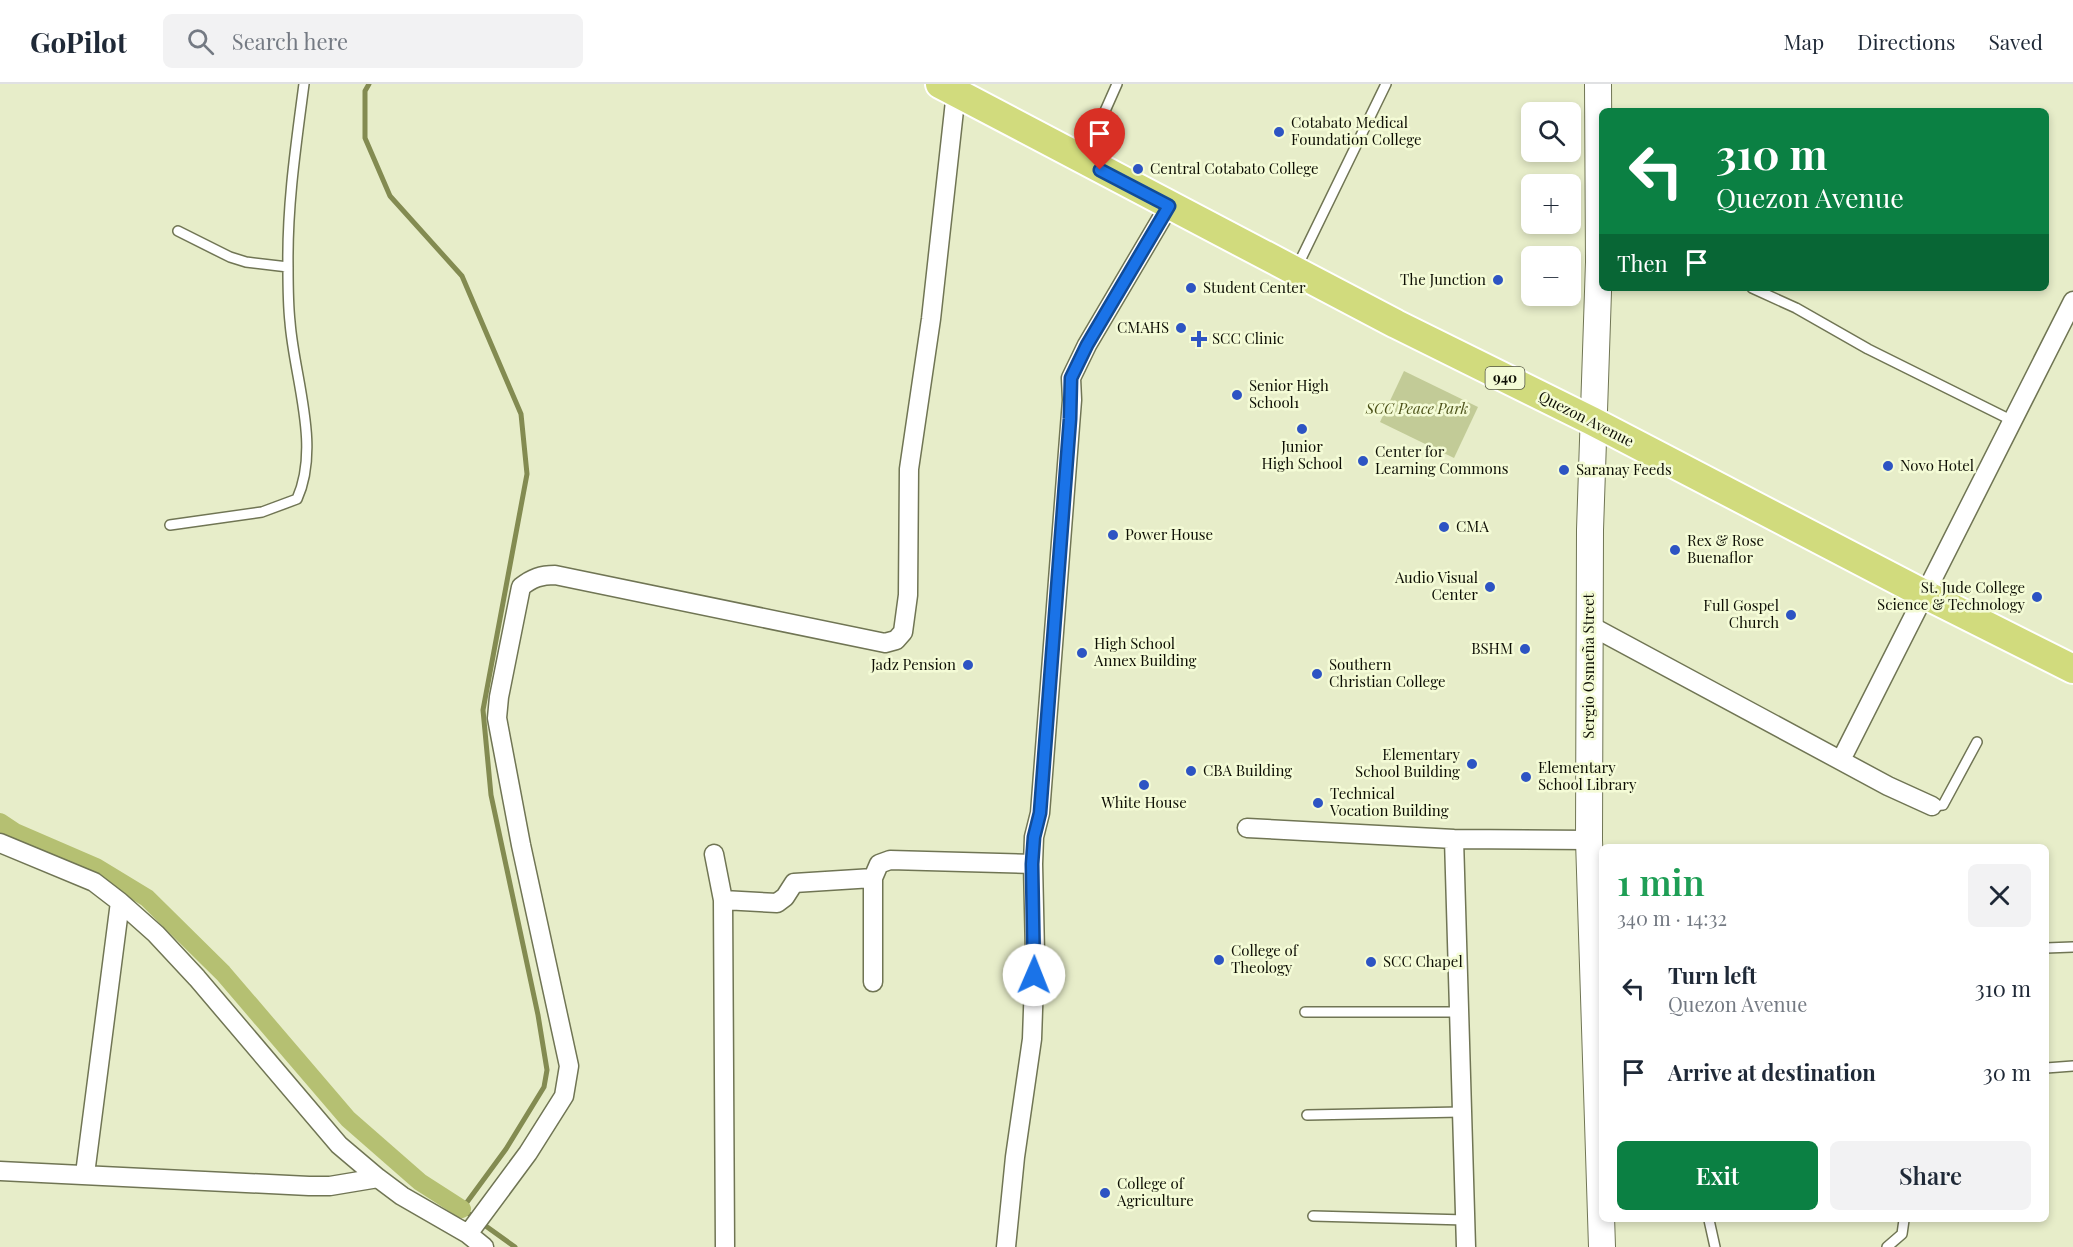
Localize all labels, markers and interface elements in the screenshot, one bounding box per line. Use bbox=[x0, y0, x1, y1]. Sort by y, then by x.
search box bbox=[163, 14, 583, 68]
text: GoPilot bbox=[30, 23, 127, 60]
icon: search bbox=[184, 25, 217, 58]
text: Search here bbox=[232, 26, 348, 56]
text: Map bbox=[1783, 27, 1824, 55]
text: Directions bbox=[1857, 27, 1955, 55]
text: Saved bbox=[1988, 27, 2043, 55]
map controls bbox=[1521, 102, 1581, 306]
button: search bbox=[1521, 102, 1581, 162]
pin bbox=[1074, 108, 1125, 170]
place label: Cotabato Medical Foundation College bbox=[1291, 112, 1422, 149]
icon: arrive bbox=[1083, 117, 1116, 150]
marker: Cotabato Medical Foundation College bbox=[1272, 125, 1286, 139]
text: 310 m bbox=[1716, 125, 1827, 181]
icon: left bbox=[1617, 132, 1695, 210]
place label: Central Cotabato College bbox=[1150, 158, 1319, 178]
marker: Central Cotabato College bbox=[1131, 162, 1145, 176]
button: + bbox=[1521, 174, 1581, 234]
text: Quezon Avenue bbox=[1716, 179, 1904, 215]
button: − bbox=[1521, 246, 1581, 306]
icon: arrive bbox=[1680, 246, 1713, 279]
text: Then bbox=[1617, 248, 1668, 278]
place label: The Junction bbox=[1400, 269, 1486, 289]
marker: The Junction bbox=[1491, 273, 1505, 287]
place label: Student Center bbox=[1203, 277, 1306, 297]
marker: Student Center bbox=[1184, 281, 1198, 295]
place label: CMAHS bbox=[1117, 317, 1169, 337]
marker: CMAHS bbox=[1174, 321, 1188, 335]
place label: SCC Clinic bbox=[1212, 328, 1284, 348]
marker: SCC Clinic bbox=[1190, 330, 1208, 348]
road number: 940 bbox=[1486, 367, 1524, 389]
place label: Senior High School1 bbox=[1249, 375, 1329, 412]
street label: Quezon Avenue bbox=[1535, 385, 1638, 451]
marker: Senior High School1 bbox=[1230, 388, 1244, 402]
park label: SCC Peace Park bbox=[1365, 398, 1469, 418]
marker: Junior High School bbox=[1295, 422, 1309, 436]
place label: Junior High School bbox=[1261, 436, 1343, 473]
place label: Center for Learning Commons bbox=[1375, 441, 1508, 478]
marker: Center for Learning Commons bbox=[1356, 454, 1370, 468]
place label: Novo Hotel bbox=[1900, 455, 1974, 475]
place label: Saranay Feeds bbox=[1576, 459, 1672, 479]
marker: Novo Hotel bbox=[1881, 459, 1895, 473]
marker: Saranay Feeds bbox=[1557, 463, 1571, 477]
place label: CMA bbox=[1456, 516, 1489, 536]
marker: CMA bbox=[1437, 520, 1451, 534]
place label: Power House bbox=[1125, 524, 1213, 544]
marker: Power House bbox=[1106, 528, 1120, 542]
place label: Rex & Rose Buenaflor bbox=[1687, 530, 1764, 567]
marker: Rex & Rose Buenaflor bbox=[1668, 543, 1682, 557]
place label: Audio Visual Center bbox=[1394, 567, 1478, 604]
place label: St. Jude College Science & Technology bbox=[1877, 577, 2025, 614]
marker: Audio Visual Center bbox=[1483, 580, 1497, 594]
marker: St. Jude College Science & Technology bbox=[2030, 590, 2044, 604]
street label: Sergio Osmeña Street bbox=[1578, 593, 1598, 739]
place label: Full Gospel Church bbox=[1703, 595, 1779, 632]
marker: Full Gospel Church bbox=[1784, 608, 1798, 622]
place label: High School Annex Building bbox=[1093, 633, 1197, 670]
place label: BSHM bbox=[1471, 638, 1513, 658]
marker: BSHM bbox=[1518, 642, 1532, 656]
marker: High School Annex Building bbox=[1075, 646, 1089, 660]
place label: Jadz Pension bbox=[870, 654, 956, 674]
place label: Southern Christian College bbox=[1329, 654, 1446, 691]
marker: Jadz Pension bbox=[961, 658, 975, 672]
marker: Southern Christian College bbox=[1310, 667, 1324, 681]
place label: Elementary School Building bbox=[1355, 744, 1460, 781]
marker: Elementary School Building bbox=[1465, 757, 1479, 771]
place label: Elementary School Library bbox=[1538, 757, 1637, 794]
place label: CBA Building bbox=[1203, 760, 1292, 780]
marker: CBA Building bbox=[1184, 764, 1198, 778]
marker: Elementary School Library bbox=[1519, 770, 1533, 784]
marker: White House bbox=[1137, 778, 1151, 792]
place label: Technical Vocation Building bbox=[1329, 783, 1449, 820]
place label: White House bbox=[1100, 792, 1187, 812]
marker: Technical Vocation Building bbox=[1311, 796, 1325, 810]
text: 1 min bbox=[1617, 857, 1705, 905]
button: close bbox=[1968, 864, 2031, 927]
text: 340 m · 14:32 bbox=[1617, 904, 1727, 931]
place label: College of Theology bbox=[1231, 940, 1299, 977]
position arrow bbox=[1002, 943, 1066, 1007]
place label: SCC Chapel bbox=[1383, 951, 1463, 971]
marker: College of Theology bbox=[1212, 953, 1226, 967]
marker: SCC Chapel bbox=[1364, 955, 1378, 969]
text: Turn left bbox=[1668, 960, 1757, 990]
icon: left bbox=[1617, 972, 1650, 1005]
text: 310 m bbox=[1975, 973, 2031, 1003]
text: Quezon Avenue bbox=[1668, 990, 1807, 1017]
icon: arrive bbox=[1617, 1056, 1650, 1089]
text: Arrive at destination bbox=[1668, 1057, 1876, 1087]
text: 30 m bbox=[1983, 1057, 2031, 1087]
button: Exit bbox=[1617, 1141, 1818, 1210]
button: Share bbox=[1830, 1141, 2031, 1210]
place label: College of Agriculture bbox=[1116, 1173, 1194, 1210]
marker: College of Agriculture bbox=[1098, 1186, 1112, 1200]

